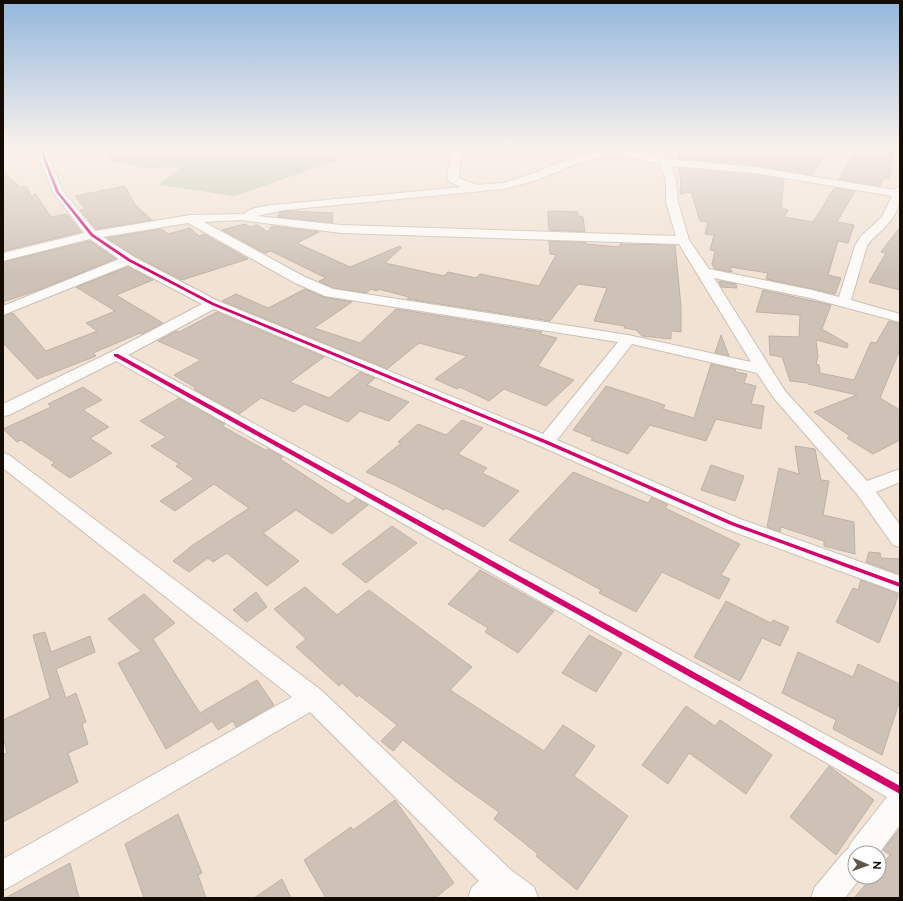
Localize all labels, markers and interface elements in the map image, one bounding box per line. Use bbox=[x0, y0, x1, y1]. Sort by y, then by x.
north arrow bbox=[847, 845, 887, 885]
text: N bbox=[870, 861, 883, 870]

